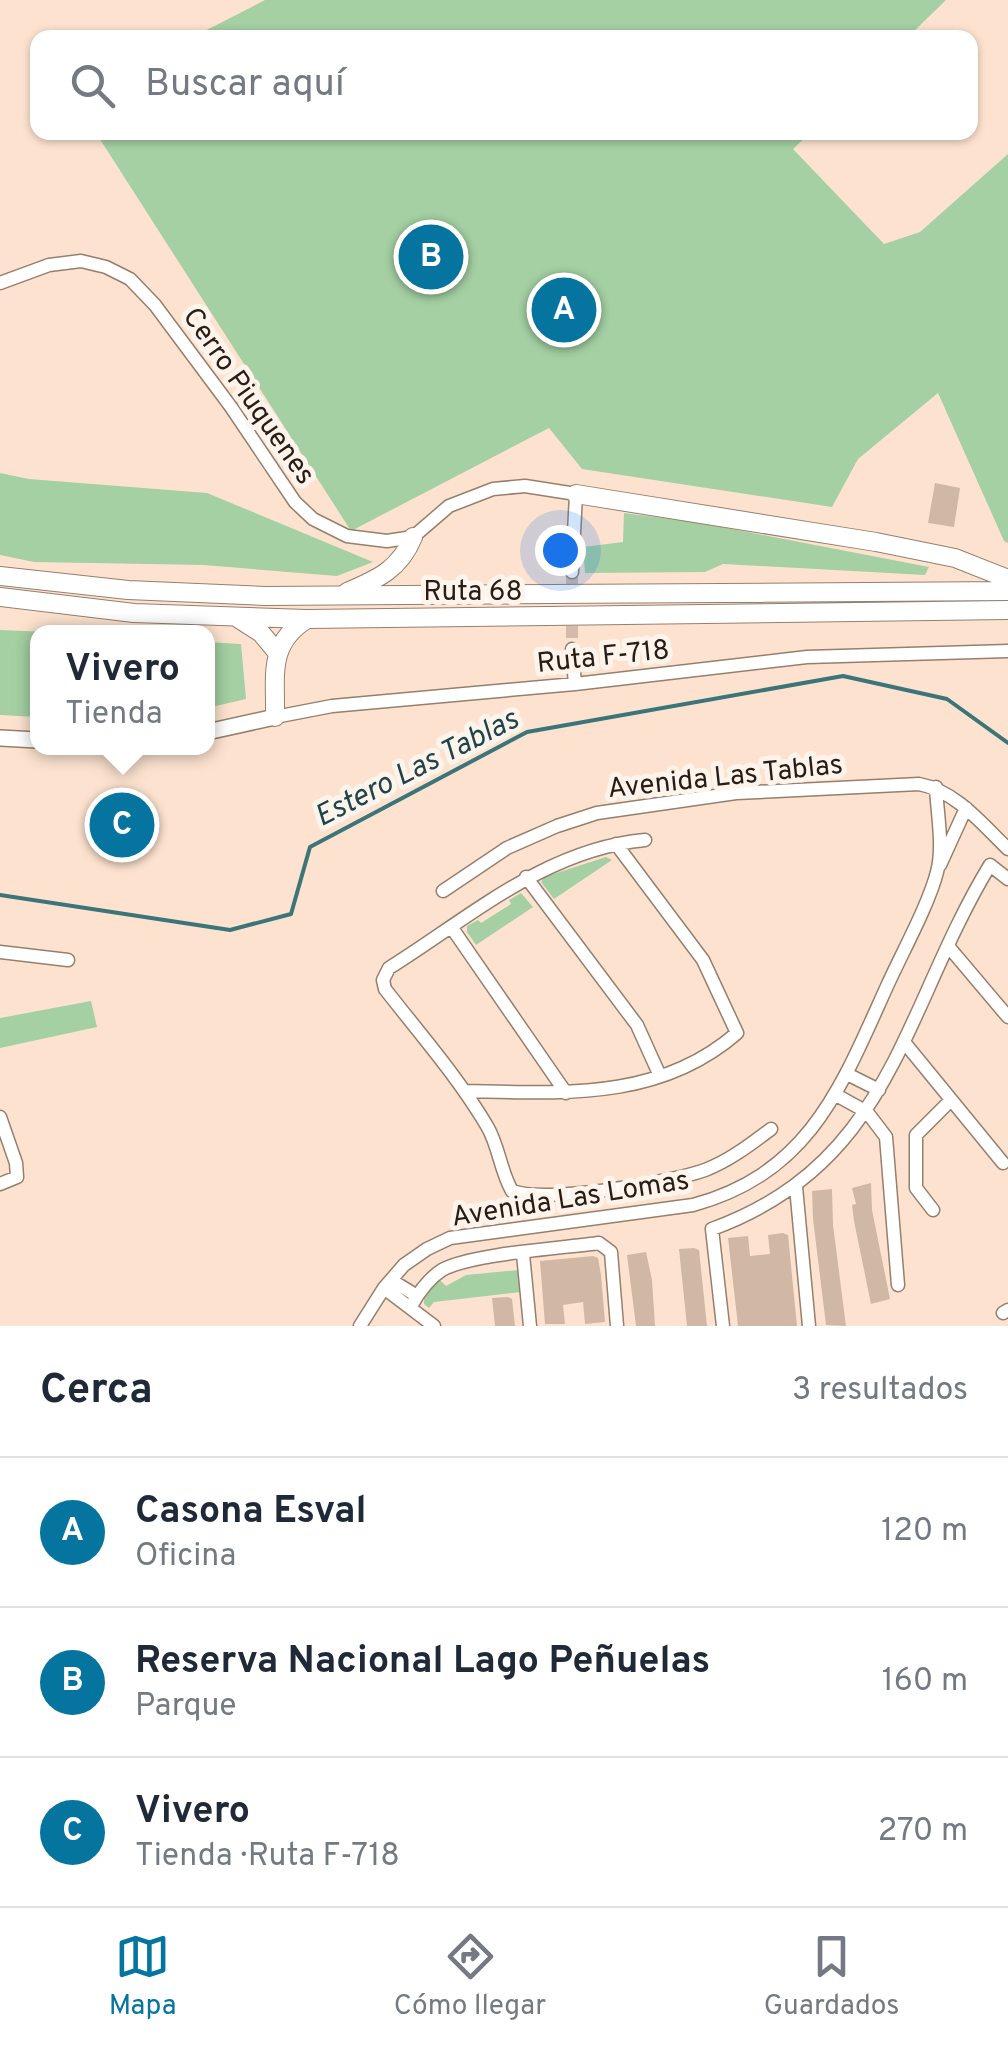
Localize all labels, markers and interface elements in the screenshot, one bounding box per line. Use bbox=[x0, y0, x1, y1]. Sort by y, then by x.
search box bbox=[30, 30, 978, 140]
icon: search bbox=[65, 58, 120, 113]
text: Buscar aquí bbox=[145, 61, 345, 110]
pin: B bbox=[398, 220, 464, 294]
pin: A bbox=[532, 272, 596, 348]
street label: Cerro Piuquenes bbox=[173, 301, 322, 492]
your location bbox=[535, 525, 586, 576]
street label: Ruta 68 bbox=[423, 575, 523, 611]
popup bbox=[30, 625, 215, 755]
street label: Ruta F-718 bbox=[535, 633, 671, 683]
text: Vivero bbox=[65, 646, 180, 695]
text: Tienda bbox=[65, 695, 163, 735]
water label: Estero Las Tablas bbox=[309, 702, 526, 836]
street label: Avenida Las Tablas bbox=[606, 748, 845, 808]
pin: C bbox=[90, 788, 154, 862]
street label: Avenida Las Lomas bbox=[449, 1163, 692, 1237]
text: Cerca bbox=[40, 1365, 153, 1418]
text: 3 resultados bbox=[792, 1371, 968, 1411]
text: Casona Esval bbox=[135, 1488, 367, 1537]
text: A bbox=[61, 1512, 84, 1552]
text: 120 m bbox=[881, 1512, 968, 1552]
text: Oficina bbox=[135, 1537, 236, 1577]
text: Reserva Nacional Lago Peñuelas bbox=[135, 1638, 710, 1687]
text: B bbox=[61, 1662, 84, 1702]
text: 160 m bbox=[882, 1662, 968, 1702]
text: Parque bbox=[135, 1687, 237, 1727]
text: Vivero bbox=[135, 1788, 250, 1837]
text: C bbox=[62, 1812, 83, 1852]
text: 270 m bbox=[878, 1812, 968, 1852]
text: Tienda · Ruta F-718 bbox=[135, 1837, 400, 1877]
tab: Mapa bbox=[109, 1929, 176, 2025]
tab: Cómo llegar bbox=[394, 1929, 546, 2025]
tab: Guardados bbox=[764, 1929, 899, 2025]

